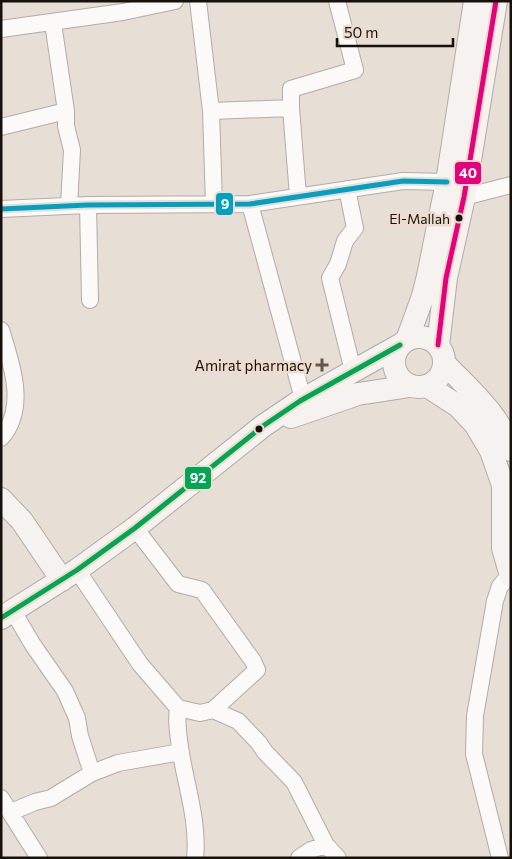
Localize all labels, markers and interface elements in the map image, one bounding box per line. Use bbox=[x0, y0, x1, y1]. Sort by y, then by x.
scale bar bbox=[337, 15, 453, 47]
text: 50 m bbox=[344, 23, 378, 41]
line badge: 40 bbox=[454, 161, 482, 185]
text: 40 bbox=[459, 164, 477, 181]
line badge: 9 bbox=[215, 192, 234, 216]
text: 9 bbox=[221, 195, 230, 212]
place label: El-Mallah bbox=[389, 210, 450, 227]
marker: El-Mallah bbox=[454, 213, 464, 223]
place label: Amirat pharmacy bbox=[195, 356, 312, 374]
marker: Amirat pharmacy bbox=[316, 359, 328, 371]
unlabelled marker bbox=[254, 424, 264, 434]
line badge: 92 bbox=[184, 466, 212, 490]
text: 92 bbox=[190, 469, 206, 486]

